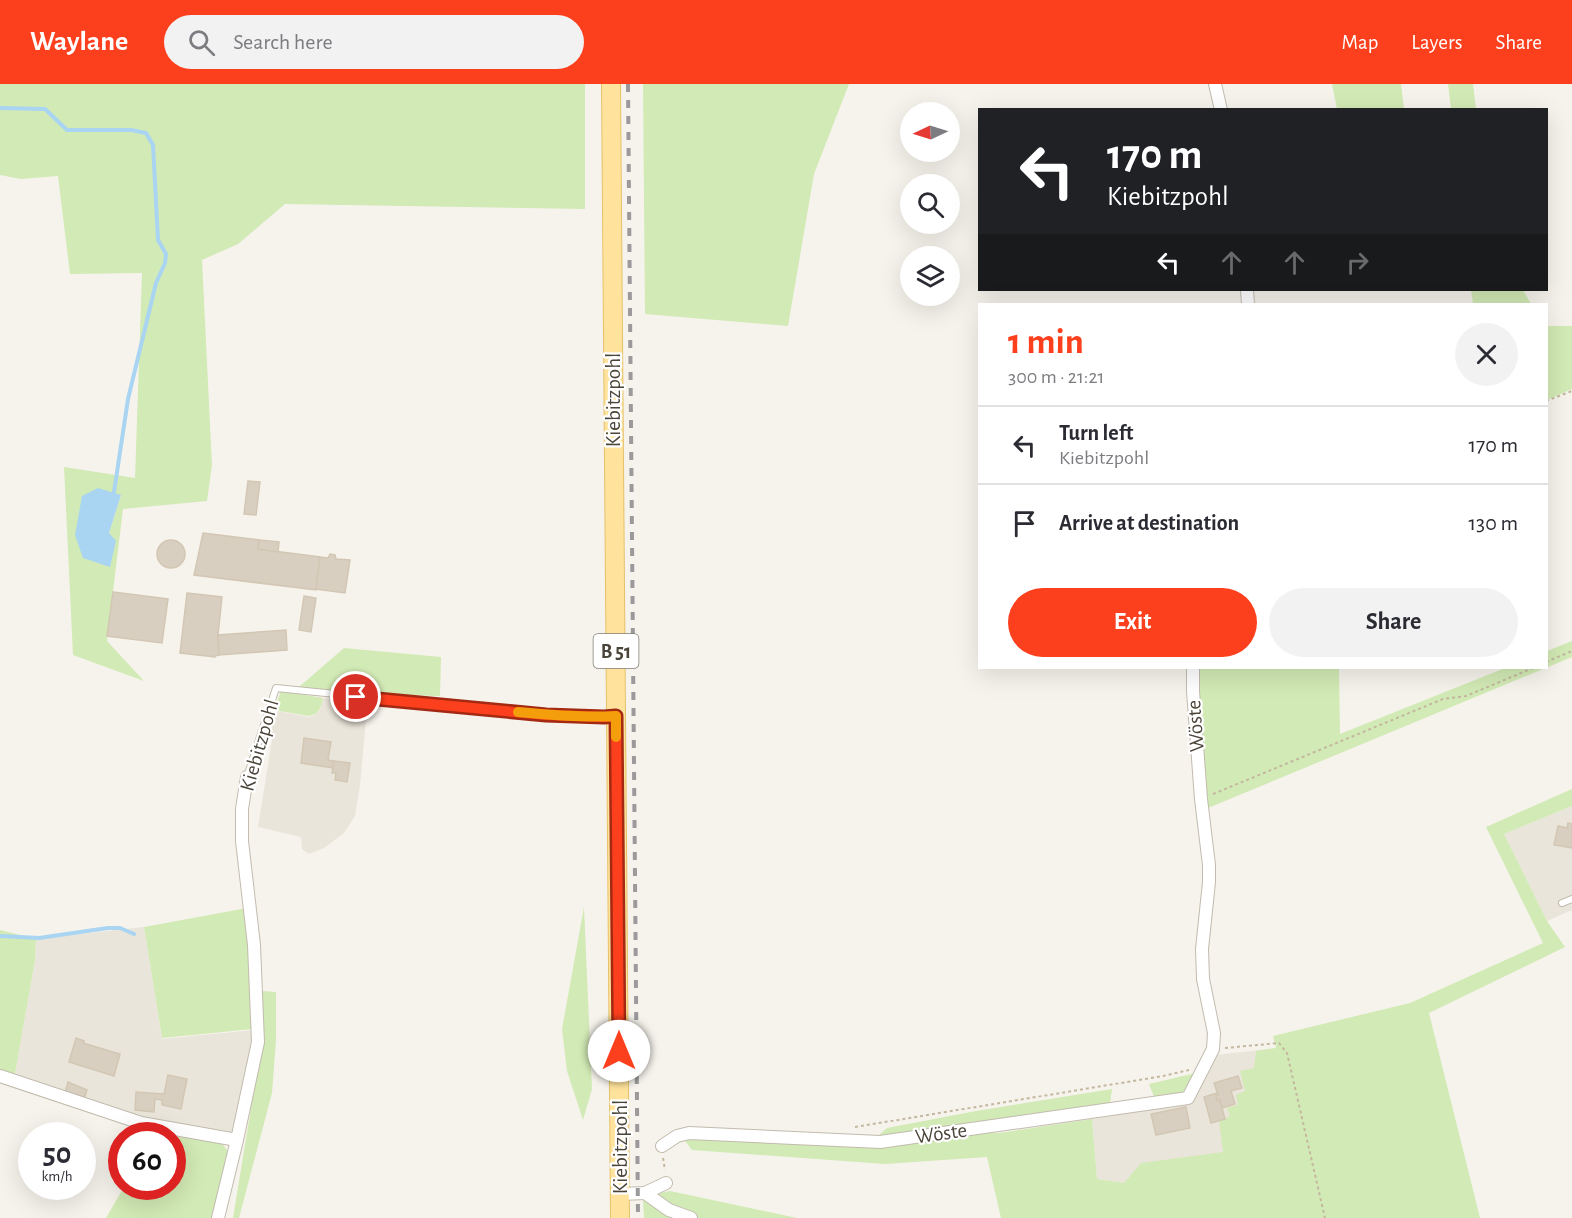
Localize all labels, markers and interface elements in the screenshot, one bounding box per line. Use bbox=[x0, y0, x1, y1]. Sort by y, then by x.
search box bbox=[164, 15, 584, 69]
icon: search bbox=[185, 26, 218, 59]
text: Waylane bbox=[30, 28, 128, 56]
text: Search here bbox=[233, 31, 333, 53]
text: Map bbox=[1342, 32, 1378, 53]
text: Layers bbox=[1411, 32, 1462, 53]
text: Share bbox=[1495, 32, 1542, 53]
north arrow bbox=[900, 102, 960, 162]
map controls bbox=[900, 102, 960, 306]
icon: left bbox=[1008, 132, 1086, 210]
text: 170 m bbox=[1107, 134, 1202, 176]
button: search bbox=[900, 174, 960, 234]
text: Kiebitzpohl bbox=[1107, 183, 1229, 210]
button: layers bbox=[900, 246, 960, 306]
icon: left bbox=[1152, 246, 1185, 279]
icon: ahead bbox=[1215, 246, 1248, 279]
icon: ahead bbox=[1278, 246, 1311, 279]
icon: right bbox=[1341, 246, 1374, 279]
button: close bbox=[1455, 323, 1518, 386]
text: 1 min bbox=[1008, 324, 1084, 360]
street label: Kiebitzpohl bbox=[603, 353, 624, 447]
text: 300 m · 21:21 bbox=[1008, 367, 1104, 387]
text: Turn left bbox=[1059, 422, 1133, 444]
icon: left bbox=[1008, 429, 1041, 462]
text: 170 m bbox=[1468, 434, 1518, 456]
text: Kiebitzpohl bbox=[1059, 448, 1149, 468]
icon: arrive bbox=[1008, 507, 1041, 540]
text: Arrive at destination bbox=[1059, 512, 1239, 534]
text: 130 m bbox=[1469, 512, 1518, 534]
button: Exit bbox=[1008, 588, 1257, 657]
button: Share bbox=[1269, 588, 1518, 657]
road number: B 51 bbox=[594, 634, 638, 668]
pin bbox=[330, 671, 381, 722]
icon: arrive bbox=[339, 680, 372, 713]
street label: Kiebitzpohl bbox=[236, 697, 283, 793]
street label: Wöste bbox=[1183, 699, 1208, 753]
position arrow bbox=[587, 1019, 651, 1083]
street label: Kiebitzpohl bbox=[610, 1100, 631, 1194]
street label: Wöste bbox=[914, 1119, 968, 1148]
speed limit sign: 60 bbox=[108, 1122, 186, 1200]
text: 50 bbox=[43, 1139, 71, 1169]
text: km/h bbox=[42, 1169, 72, 1184]

